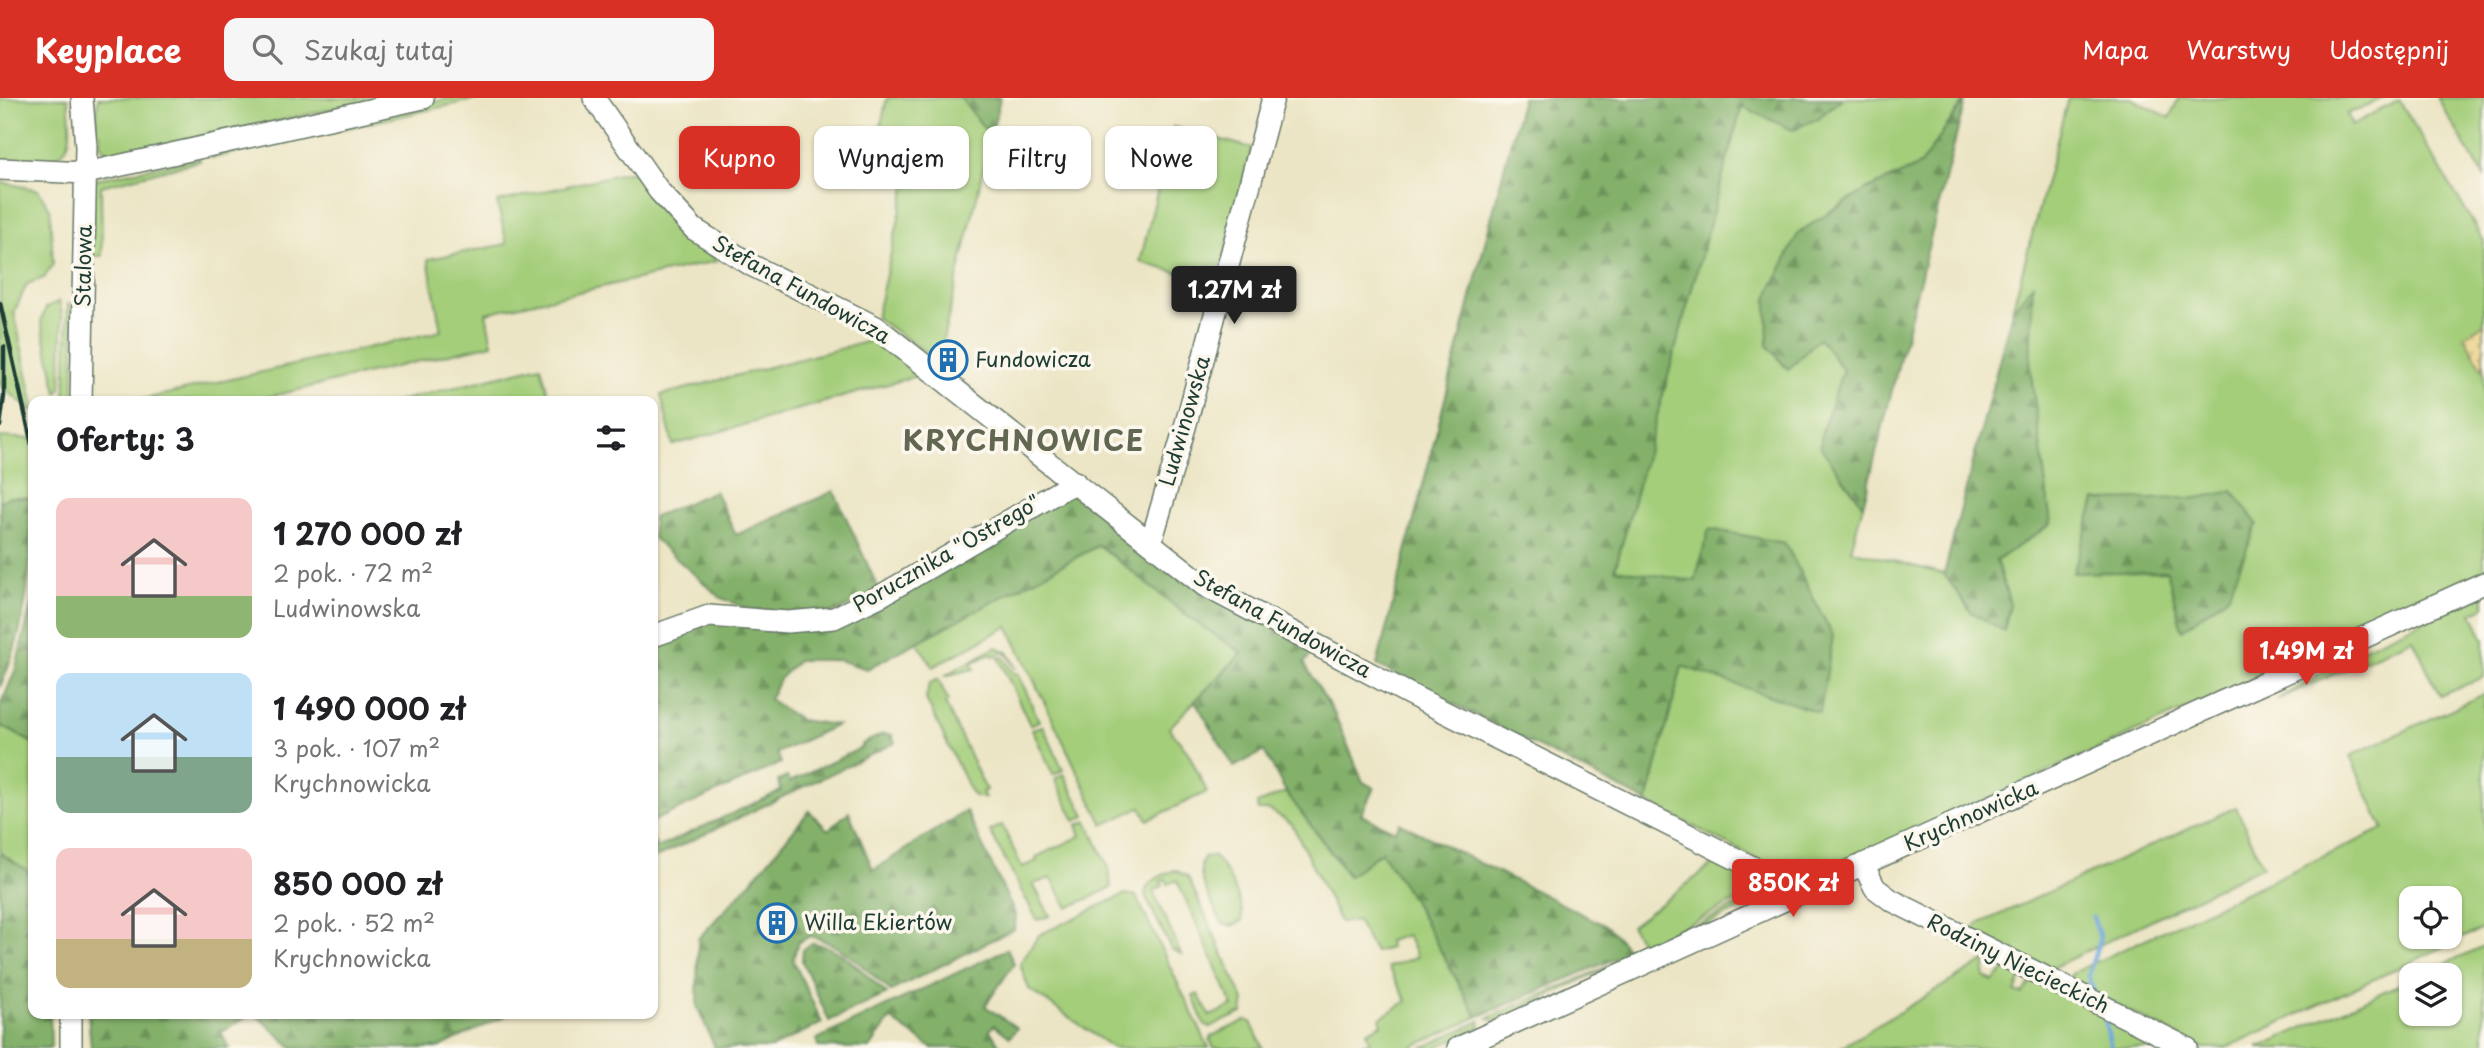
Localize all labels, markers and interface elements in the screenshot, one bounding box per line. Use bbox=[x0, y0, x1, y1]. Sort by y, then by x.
search box bbox=[224, 18, 714, 81]
text: Keyplace bbox=[35, 24, 182, 74]
icon: search bbox=[248, 30, 286, 68]
text: Szukaj tutaj bbox=[304, 30, 454, 69]
text: Mapa bbox=[2082, 31, 2148, 67]
text: Warstwy bbox=[2186, 31, 2291, 67]
text: Udostępnij bbox=[2329, 31, 2449, 67]
chip: Kupno bbox=[679, 126, 800, 189]
chip: Wynajem bbox=[814, 126, 969, 189]
chip: Filtry bbox=[983, 126, 1091, 189]
chip: Nowe bbox=[1105, 126, 1217, 189]
street label: Stalowa bbox=[65, 225, 99, 307]
street label: Stefana Fundowicza bbox=[707, 226, 897, 351]
pin: 1.27M zł bbox=[1162, 266, 1306, 326]
text: 1.27M zł bbox=[1187, 271, 1281, 306]
building icon: Fundowicza bbox=[927, 339, 969, 381]
place label: Fundowicza bbox=[975, 342, 1091, 374]
street label: Ludwinowska bbox=[1149, 351, 1217, 489]
text: Oferty: 3 bbox=[56, 416, 195, 461]
district label: KRYCHNOWICE bbox=[903, 418, 1145, 461]
icon: filters bbox=[592, 419, 630, 457]
street label: Porucznika "Ostrego" bbox=[846, 485, 1046, 619]
text: 1 270 000 zł bbox=[273, 510, 461, 555]
icon: home bbox=[112, 526, 196, 610]
text: 2 pok. · 72 m² bbox=[273, 555, 433, 590]
street label: Stefana Fundowicza bbox=[1188, 560, 1378, 685]
text: Ludwinowska bbox=[273, 590, 420, 625]
pin: 1.49M zł bbox=[2234, 628, 2378, 687]
text: 1.49M zł bbox=[2259, 632, 2353, 667]
text: 1 490 000 zł bbox=[273, 685, 465, 730]
icon: home bbox=[112, 701, 196, 785]
text: 3 pok. · 107 m² bbox=[273, 730, 440, 765]
text: Krychnowicka bbox=[273, 765, 431, 800]
street label: Krychnowicka bbox=[1898, 770, 2042, 858]
text: 850 000 zł bbox=[273, 860, 442, 905]
pin: 850K zł bbox=[1728, 860, 1858, 919]
text: 850K zł bbox=[1748, 864, 1838, 899]
icon: home bbox=[112, 876, 196, 960]
map controls bbox=[2399, 886, 2462, 1026]
button: locate bbox=[2399, 886, 2462, 949]
building icon: Willa Ekiertów bbox=[756, 902, 798, 944]
street label: Rodziny Niecieckich bbox=[1922, 904, 2115, 1020]
text: 2 pok. · 52 m² bbox=[273, 905, 435, 940]
place label: Willa Ekiertów bbox=[804, 905, 952, 937]
text: Krychnowicka bbox=[273, 940, 431, 975]
button: layers bbox=[2399, 963, 2462, 1026]

